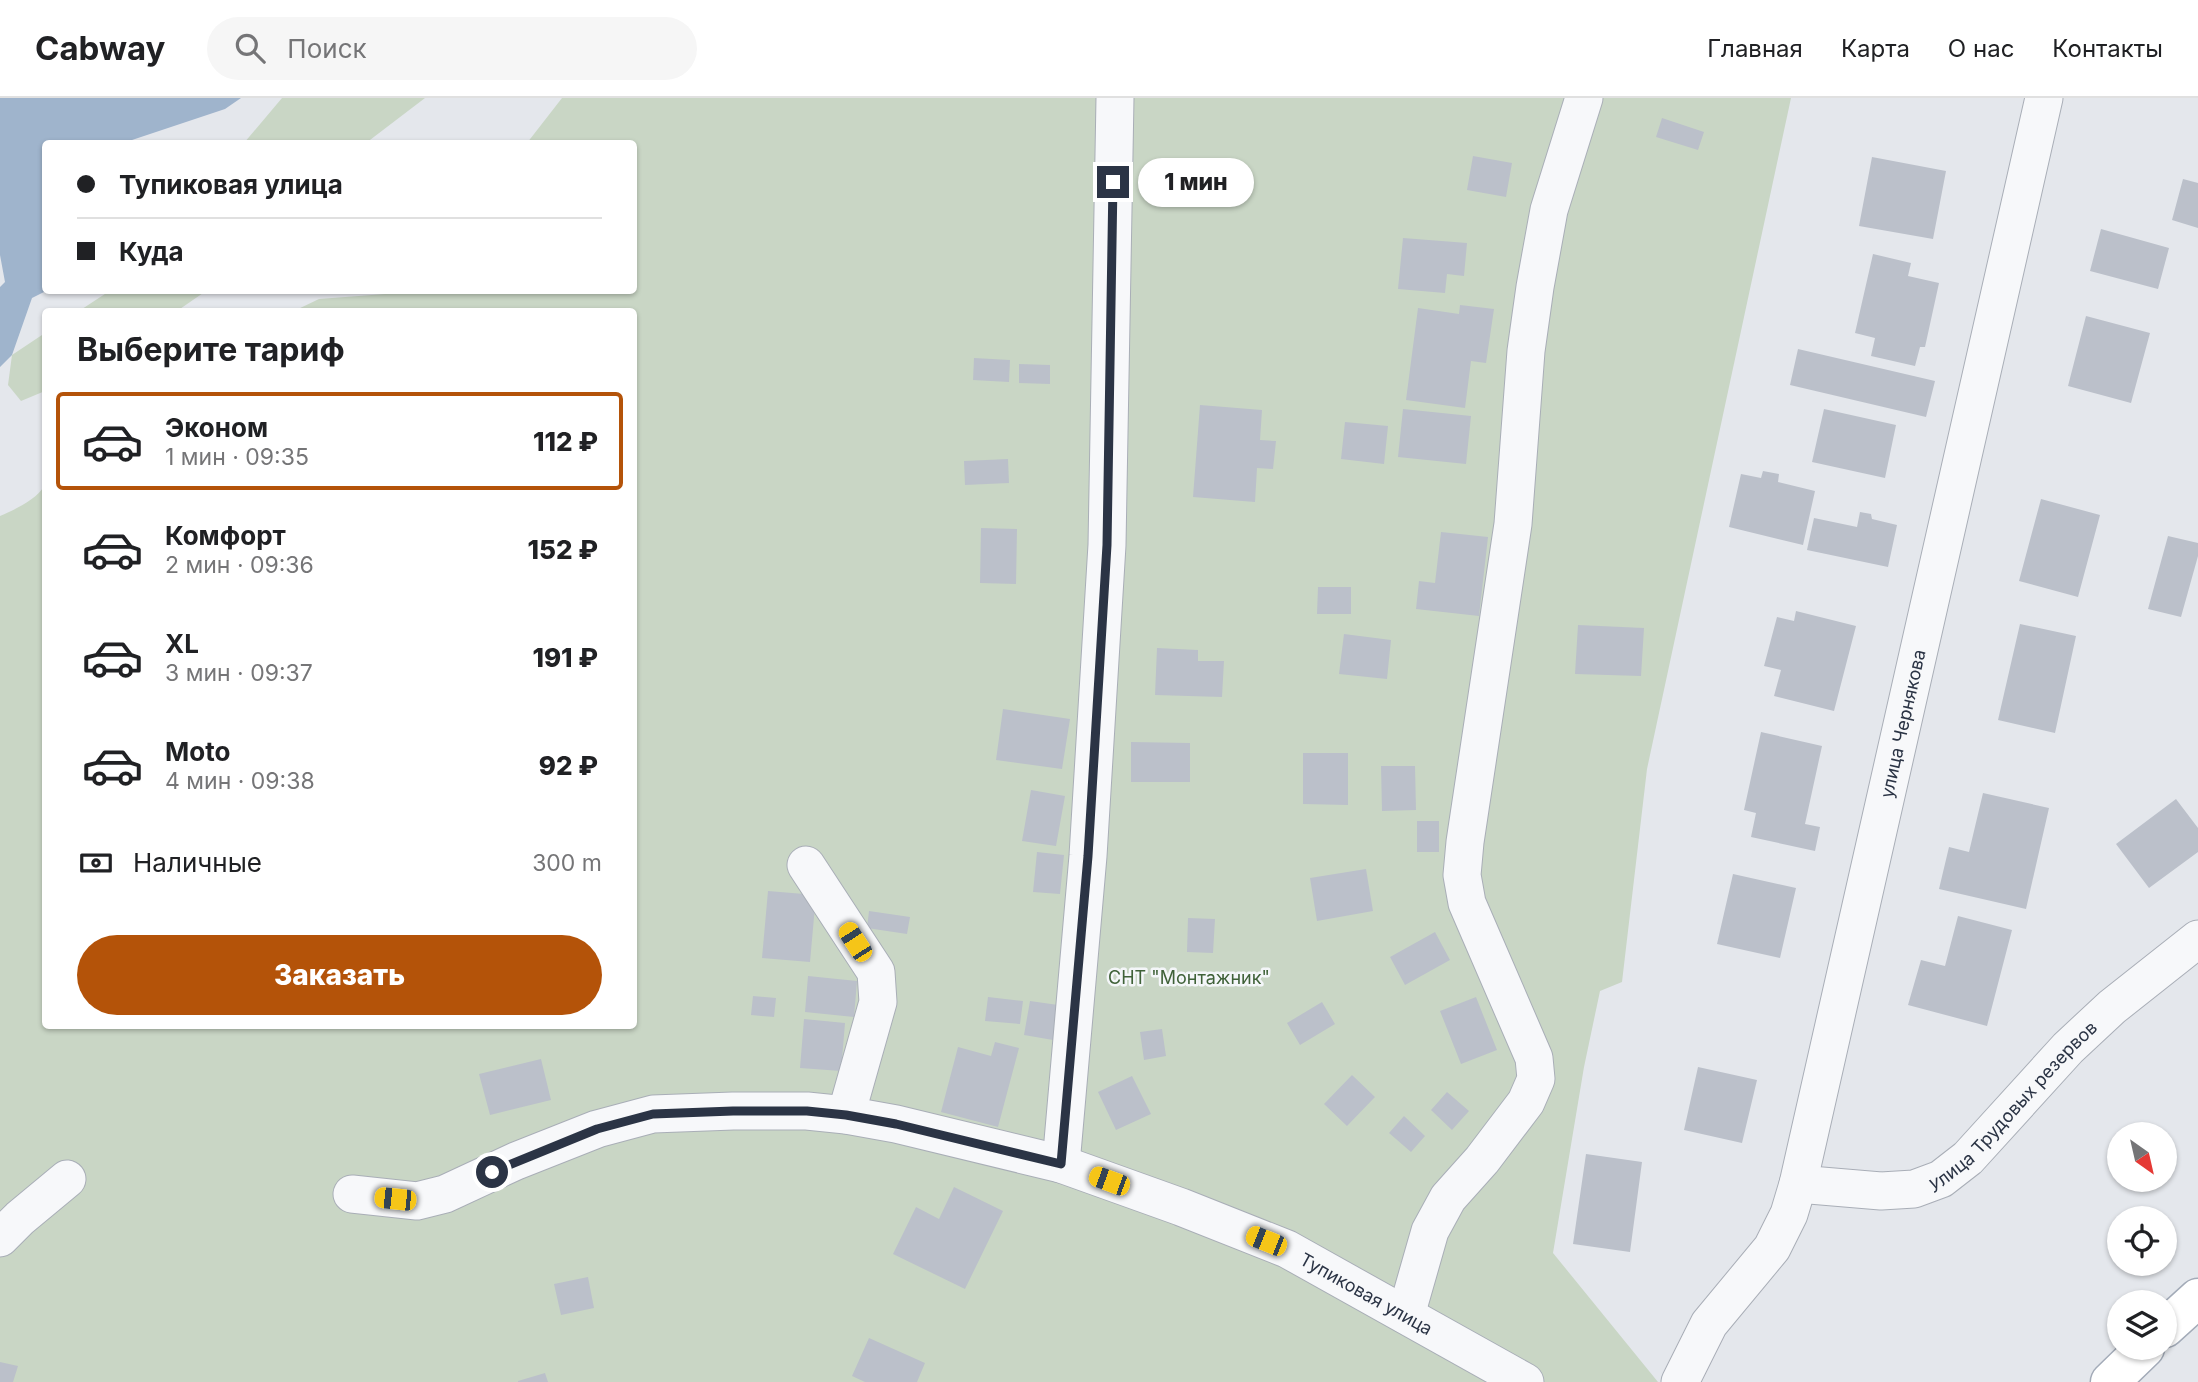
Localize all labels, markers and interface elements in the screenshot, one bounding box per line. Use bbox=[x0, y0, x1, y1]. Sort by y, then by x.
search box bbox=[207, 17, 697, 80]
text: Cabway bbox=[35, 28, 165, 68]
icon: search bbox=[231, 29, 269, 67]
text: Поиск bbox=[287, 33, 367, 64]
text: Главная bbox=[1707, 34, 1803, 63]
text: Карта bbox=[1841, 34, 1910, 63]
text: О нас bbox=[1948, 34, 2014, 63]
text: Контакты bbox=[2052, 34, 2163, 63]
callout: 1 мин bbox=[1138, 158, 1253, 206]
route end bbox=[1097, 166, 1129, 198]
text: 1 мин bbox=[1164, 168, 1228, 196]
text: Тупиковая улица bbox=[119, 169, 343, 200]
text: Куда bbox=[119, 236, 184, 267]
text: Выберите тариф bbox=[77, 330, 345, 369]
icon: car bbox=[81, 410, 144, 473]
text: Эконом bbox=[165, 412, 268, 443]
text: 112 ₽ bbox=[533, 426, 598, 457]
text: 1 мин · 09:35 bbox=[165, 443, 309, 471]
icon: car bbox=[81, 518, 144, 581]
text: Комфорт bbox=[165, 520, 286, 551]
text: 152 ₽ bbox=[528, 534, 598, 565]
text: 2 мин · 09:36 bbox=[165, 551, 314, 579]
icon: car bbox=[81, 626, 144, 689]
text: XL bbox=[165, 628, 199, 659]
text: 191 ₽ bbox=[532, 642, 598, 673]
street label: улица Чернякова bbox=[1875, 647, 1929, 800]
text: 3 мин · 09:37 bbox=[165, 659, 313, 687]
icon: car bbox=[81, 734, 144, 797]
text: Moto bbox=[165, 736, 230, 767]
text: 92 ₽ bbox=[539, 750, 598, 781]
text: 4 мин · 09:38 bbox=[165, 767, 315, 795]
icon: cash bbox=[77, 844, 115, 882]
text: Наличные bbox=[133, 847, 262, 878]
text: 300 m bbox=[532, 849, 602, 877]
car bbox=[835, 919, 876, 965]
button: Заказать bbox=[77, 935, 602, 1015]
park label: СНТ "Монтажник" bbox=[1108, 967, 1270, 988]
street label: улица Трудовых резервов bbox=[1926, 1016, 2101, 1193]
north arrow bbox=[2107, 1122, 2177, 1192]
map controls bbox=[2107, 1122, 2177, 1360]
route start bbox=[476, 1156, 508, 1188]
car bbox=[1086, 1164, 1133, 1198]
car bbox=[374, 1186, 417, 1212]
button: locate bbox=[2107, 1206, 2177, 1276]
car bbox=[1243, 1223, 1290, 1259]
street label: Тупиковая улица bbox=[1297, 1248, 1436, 1339]
button: layers bbox=[2107, 1290, 2177, 1360]

